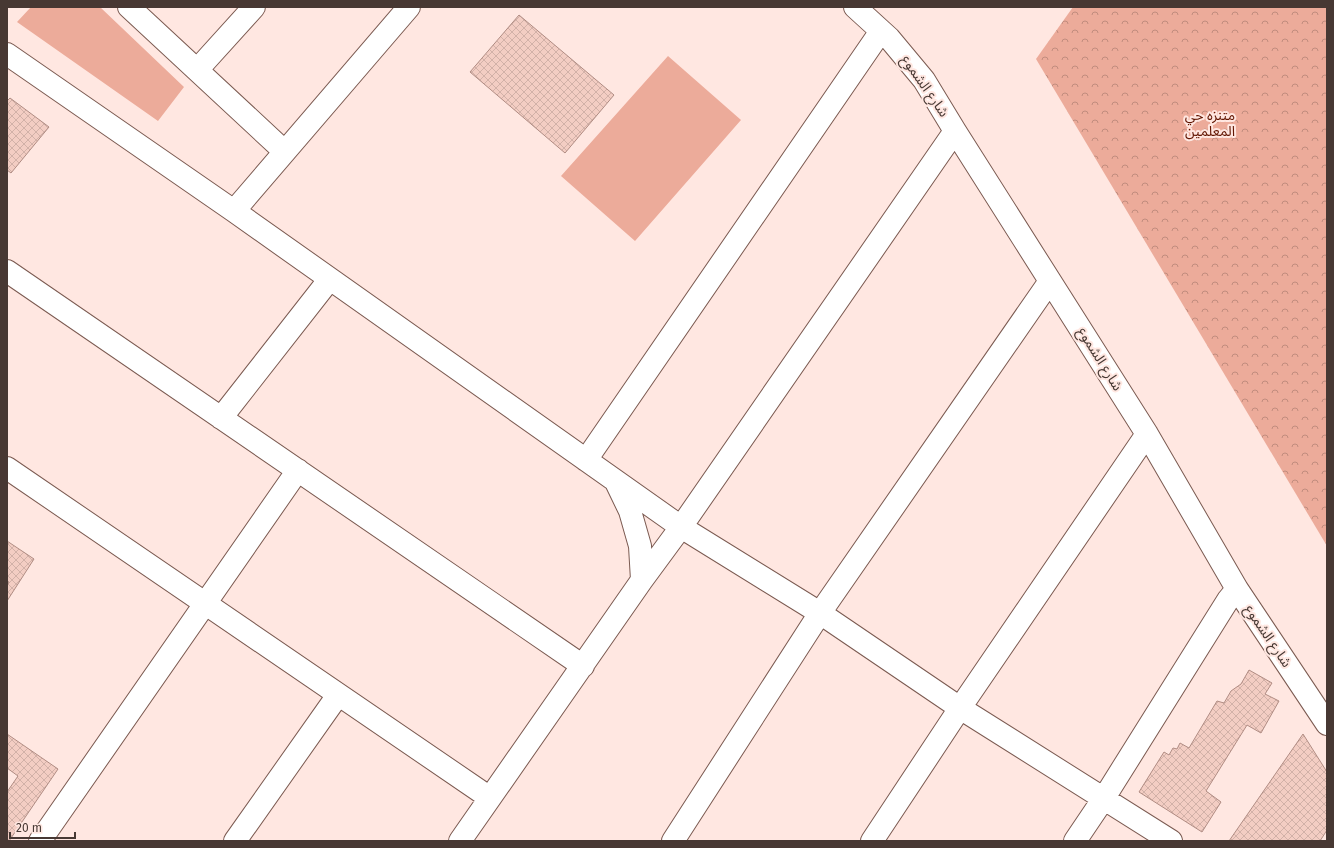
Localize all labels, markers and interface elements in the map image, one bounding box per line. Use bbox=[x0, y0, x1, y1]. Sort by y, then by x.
street label: شارع الشموع bbox=[896, 52, 953, 121]
park label: متنزه حي المعلمين bbox=[1185, 107, 1235, 140]
street label: شارع الشموع bbox=[1072, 324, 1126, 395]
street label: شارع الشموع bbox=[1239, 602, 1295, 672]
scale bar bbox=[10, 814, 75, 840]
text: 20 m bbox=[16, 821, 42, 835]

